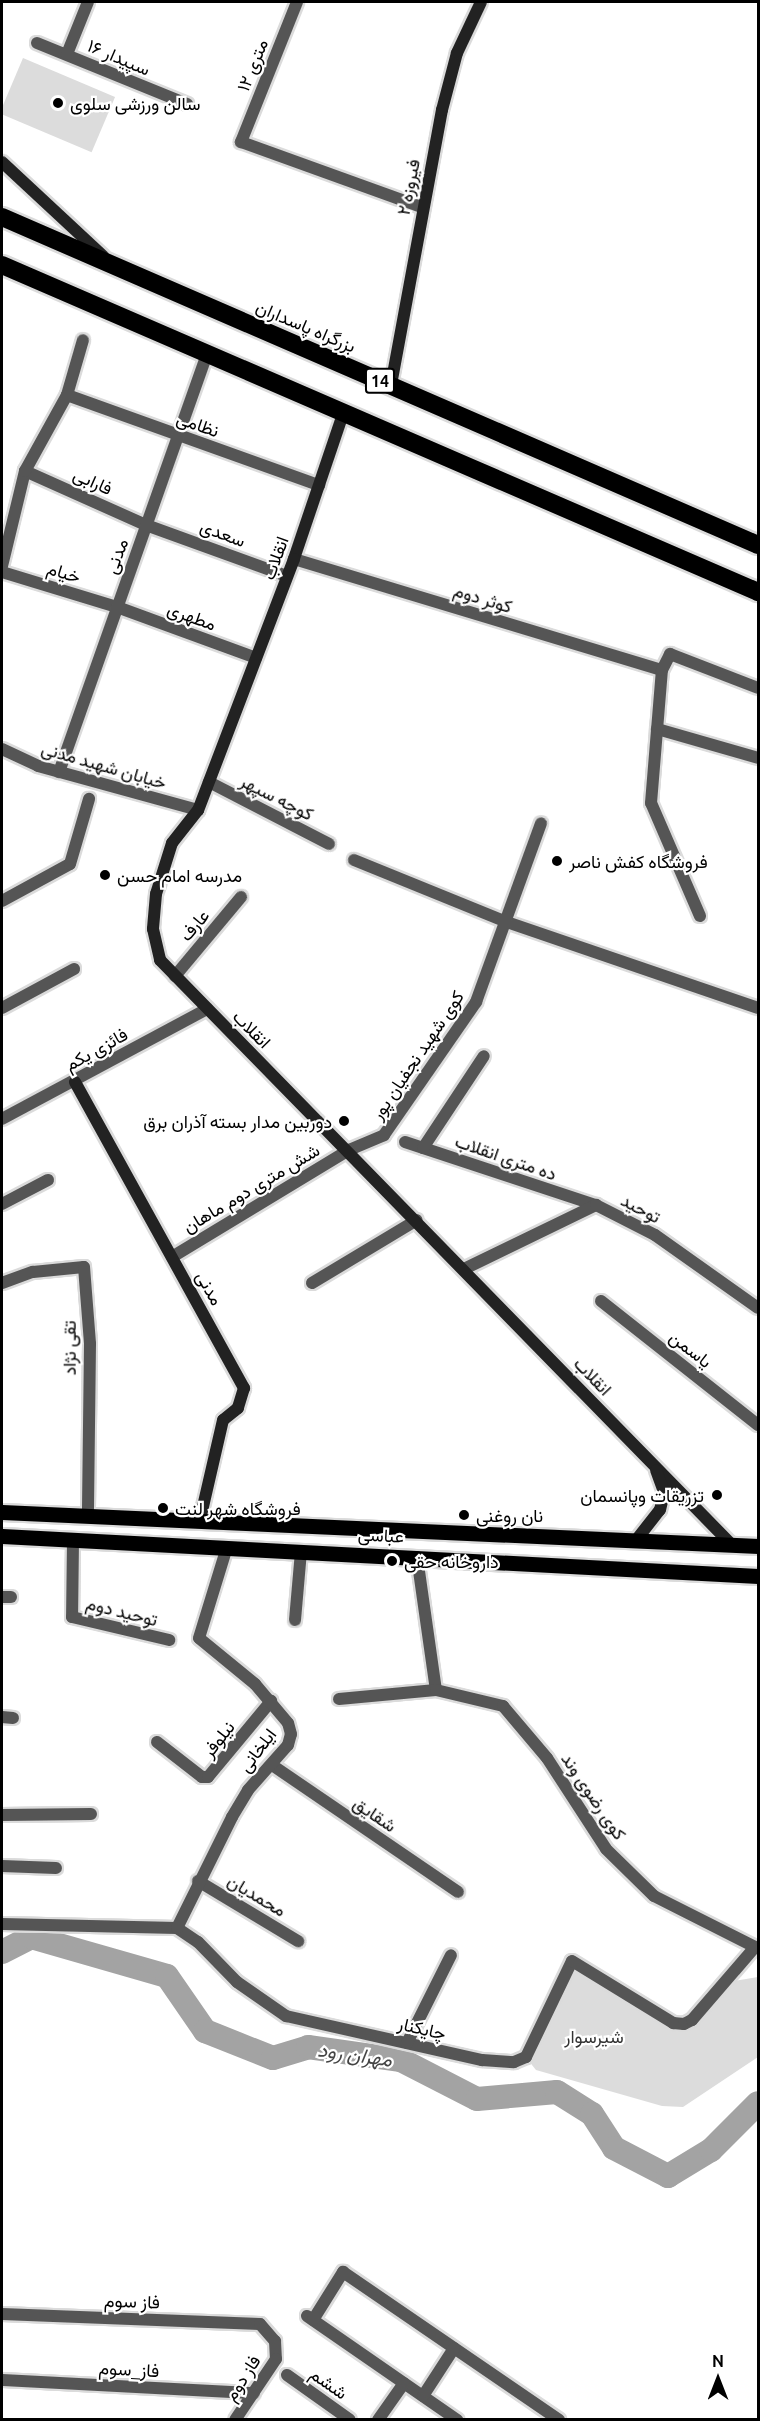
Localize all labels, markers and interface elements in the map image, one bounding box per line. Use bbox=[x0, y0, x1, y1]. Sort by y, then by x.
street label: سپیدار ۱۶ bbox=[84, 34, 154, 80]
street label: ۱۲ متری bbox=[232, 36, 272, 94]
place label: سالن ورزشی سلوی bbox=[70, 92, 200, 114]
marker: سالن ورزشی سلوی bbox=[51, 96, 65, 110]
street label: فیروزه ٢ bbox=[392, 157, 424, 217]
street label: بزرگراه پاسداران bbox=[253, 295, 359, 357]
road number: 14 bbox=[364, 368, 397, 394]
street label: نظامی bbox=[174, 407, 222, 441]
street label: فارابی bbox=[70, 463, 116, 499]
street label: سعدی bbox=[197, 515, 249, 551]
street label: انقلاب bbox=[257, 533, 293, 583]
street label: مدنی bbox=[100, 535, 132, 577]
street label: خیام bbox=[45, 557, 83, 587]
street label: کوثر دوم bbox=[451, 579, 515, 617]
street label: مطهری bbox=[165, 597, 219, 635]
street label: خیابان شهید مدنی bbox=[39, 737, 169, 793]
street label: کوچه سپهر bbox=[237, 769, 317, 825]
place label: فروشگاه کفش ناصر bbox=[569, 850, 708, 872]
marker: فروشگاه کفش ناصر bbox=[550, 854, 564, 868]
place label: مدرسه امام حسن bbox=[117, 864, 242, 886]
marker: مدرسه امام حسن bbox=[98, 868, 112, 882]
street label: عارف bbox=[175, 905, 213, 945]
street label: کوی شهید نجفیان پور bbox=[366, 986, 468, 1124]
street label: انقلاب bbox=[229, 1006, 275, 1052]
street label: فائزی یکم bbox=[61, 1023, 131, 1075]
place label: دوربین مدار بسته آذران برق bbox=[143, 1110, 332, 1132]
marker: دوربین مدار بسته آذران برق bbox=[337, 1114, 351, 1128]
street label: ده متری انقلاب bbox=[452, 1130, 560, 1184]
street label: شش متری دوم ماهان bbox=[179, 1139, 323, 1237]
street label: توحید bbox=[618, 1189, 664, 1227]
street label: مدنی bbox=[192, 1267, 228, 1309]
street label: تقی نژاد bbox=[58, 1321, 80, 1375]
street label: یاسمن bbox=[666, 1326, 716, 1372]
street label: انقلاب bbox=[570, 1352, 616, 1400]
place label: تزریقات وپانسمان bbox=[580, 1484, 704, 1506]
marker: تزریقات وپانسمان bbox=[708, 1486, 726, 1504]
place label: فروشگاه شهر لنت bbox=[175, 1497, 301, 1519]
marker: فروشگاه شهر لنت bbox=[156, 1501, 170, 1515]
place label: نان روغنی bbox=[476, 1504, 543, 1526]
marker: نان روغنی bbox=[457, 1508, 471, 1522]
street label: عباسى bbox=[357, 1523, 405, 1547]
place label: داروخانه حقی bbox=[404, 1550, 499, 1572]
marker: داروخانه حقی bbox=[385, 1554, 399, 1568]
street label: توحید دوم bbox=[84, 1592, 160, 1630]
street label: نیلوفر bbox=[197, 1716, 239, 1762]
street label: ایلخانی bbox=[234, 1724, 280, 1776]
street label: کوی رضوی وند bbox=[557, 1748, 631, 1844]
street label: شقایق bbox=[349, 1792, 401, 1836]
street label: محمدیان bbox=[224, 1869, 290, 1921]
street label: چایکنار bbox=[396, 2012, 448, 2044]
park label: شیرسوار bbox=[564, 2025, 624, 2047]
water label: مهران رود bbox=[316, 2037, 394, 2071]
street label: فاز سوم bbox=[104, 2289, 160, 2313]
north arrow bbox=[688, 2349, 748, 2409]
street label: فاز دوم bbox=[219, 2351, 265, 2405]
text: N bbox=[712, 2352, 724, 2370]
street label: فاز_سوم bbox=[98, 2357, 160, 2381]
street label: ششم bbox=[306, 2362, 352, 2404]

